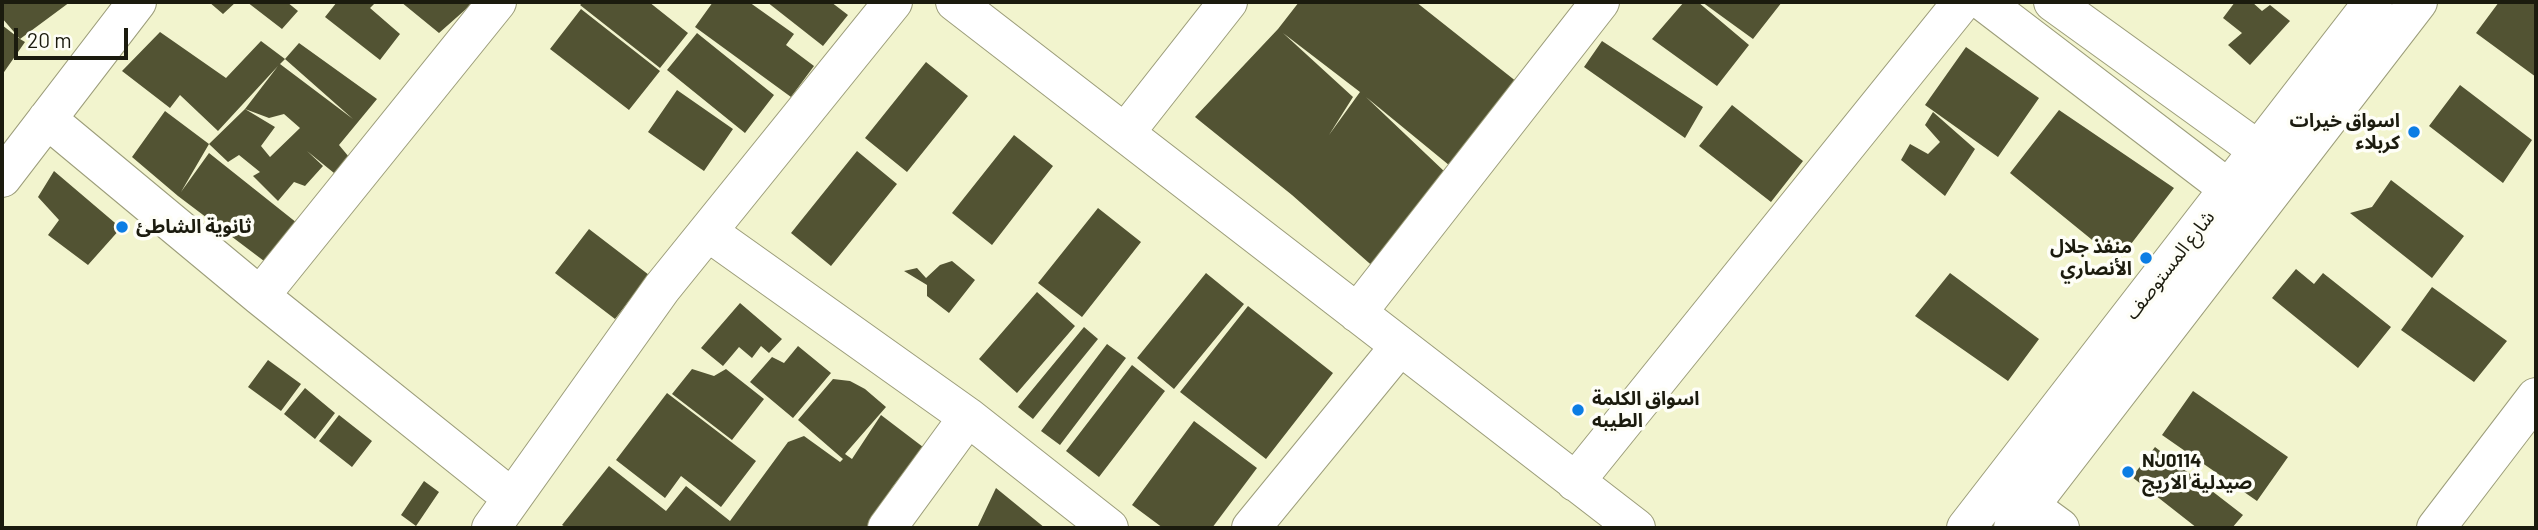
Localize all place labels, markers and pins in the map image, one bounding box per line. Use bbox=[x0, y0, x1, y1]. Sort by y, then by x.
place label: اسواق خيرات كربلاء bbox=[2290, 110, 2400, 154]
marker: اسواق خيرات كربلاء bbox=[2406, 124, 2422, 140]
place label: ثانوية الشاطئ bbox=[136, 216, 251, 238]
marker: ثانوية الشاطئ bbox=[114, 219, 130, 235]
place label: منفذ جلال الأنصاري bbox=[2050, 236, 2132, 280]
marker: منفذ جلال الأنصاري bbox=[2138, 250, 2154, 266]
place label: اسواق الكلمة الطيبه bbox=[1592, 388, 1699, 432]
marker: اسواق الكلمة الطيبه bbox=[1570, 402, 1586, 418]
place label: NJ0114 صيدلية الاريج bbox=[2142, 450, 2252, 494]
marker: NJ0114 صيدلية الاريج bbox=[2120, 464, 2136, 480]

